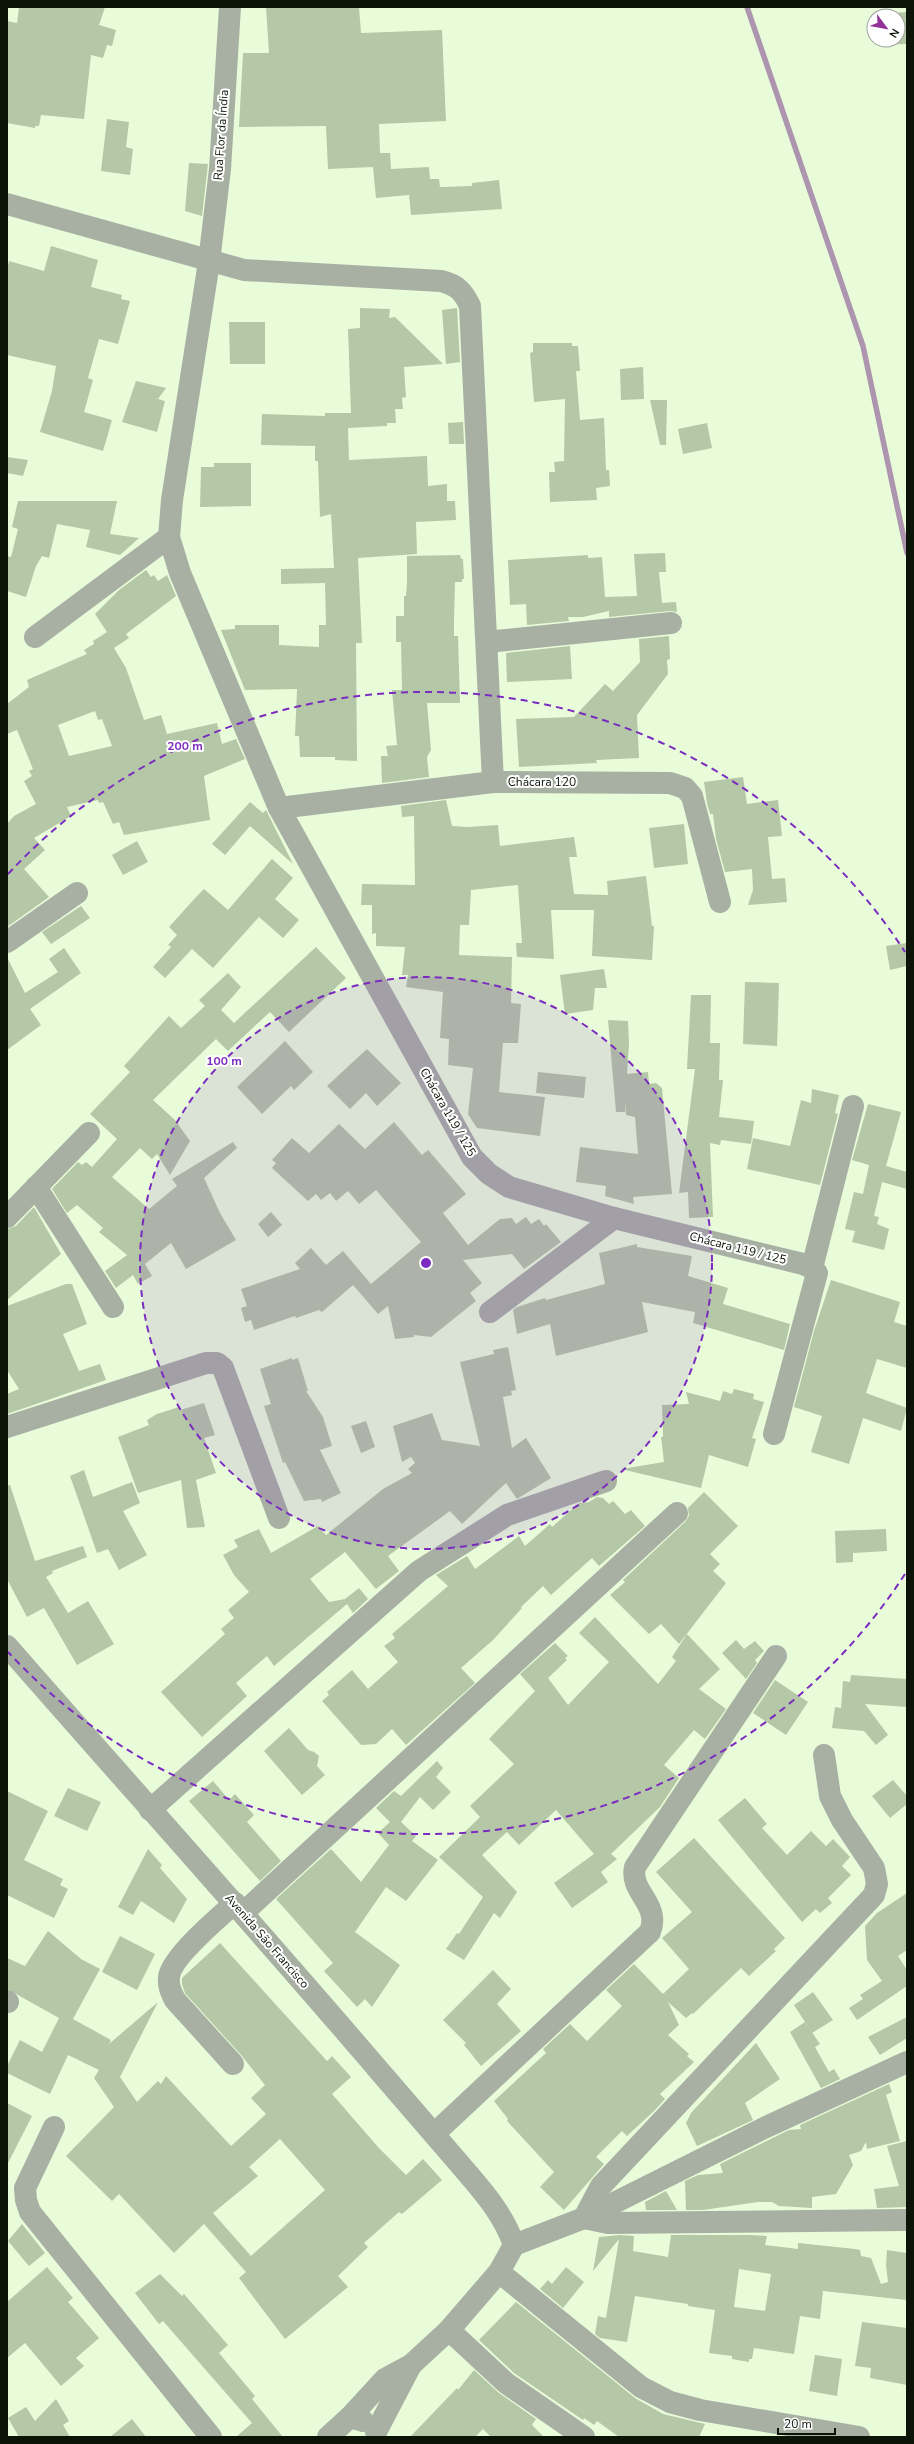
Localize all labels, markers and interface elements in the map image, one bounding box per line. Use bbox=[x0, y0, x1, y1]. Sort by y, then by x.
north arrow bbox=[866, 8, 906, 48]
text: N bbox=[886, 26, 903, 41]
street label: Rua Flor da Índia bbox=[210, 89, 232, 181]
text: 200 m bbox=[167, 738, 203, 754]
street label: Chácara 120 bbox=[508, 774, 576, 790]
text: 100 m bbox=[206, 1053, 242, 1069]
street label: Chácara 119 / 125 bbox=[416, 1065, 480, 1159]
street label: Chácara 119 / 125 bbox=[688, 1228, 788, 1268]
centre of rings bbox=[419, 1256, 433, 1270]
street label: Avenida São Francisco bbox=[221, 1890, 313, 1992]
scale bar bbox=[778, 2410, 835, 2436]
text: 20 m bbox=[784, 2416, 812, 2432]

